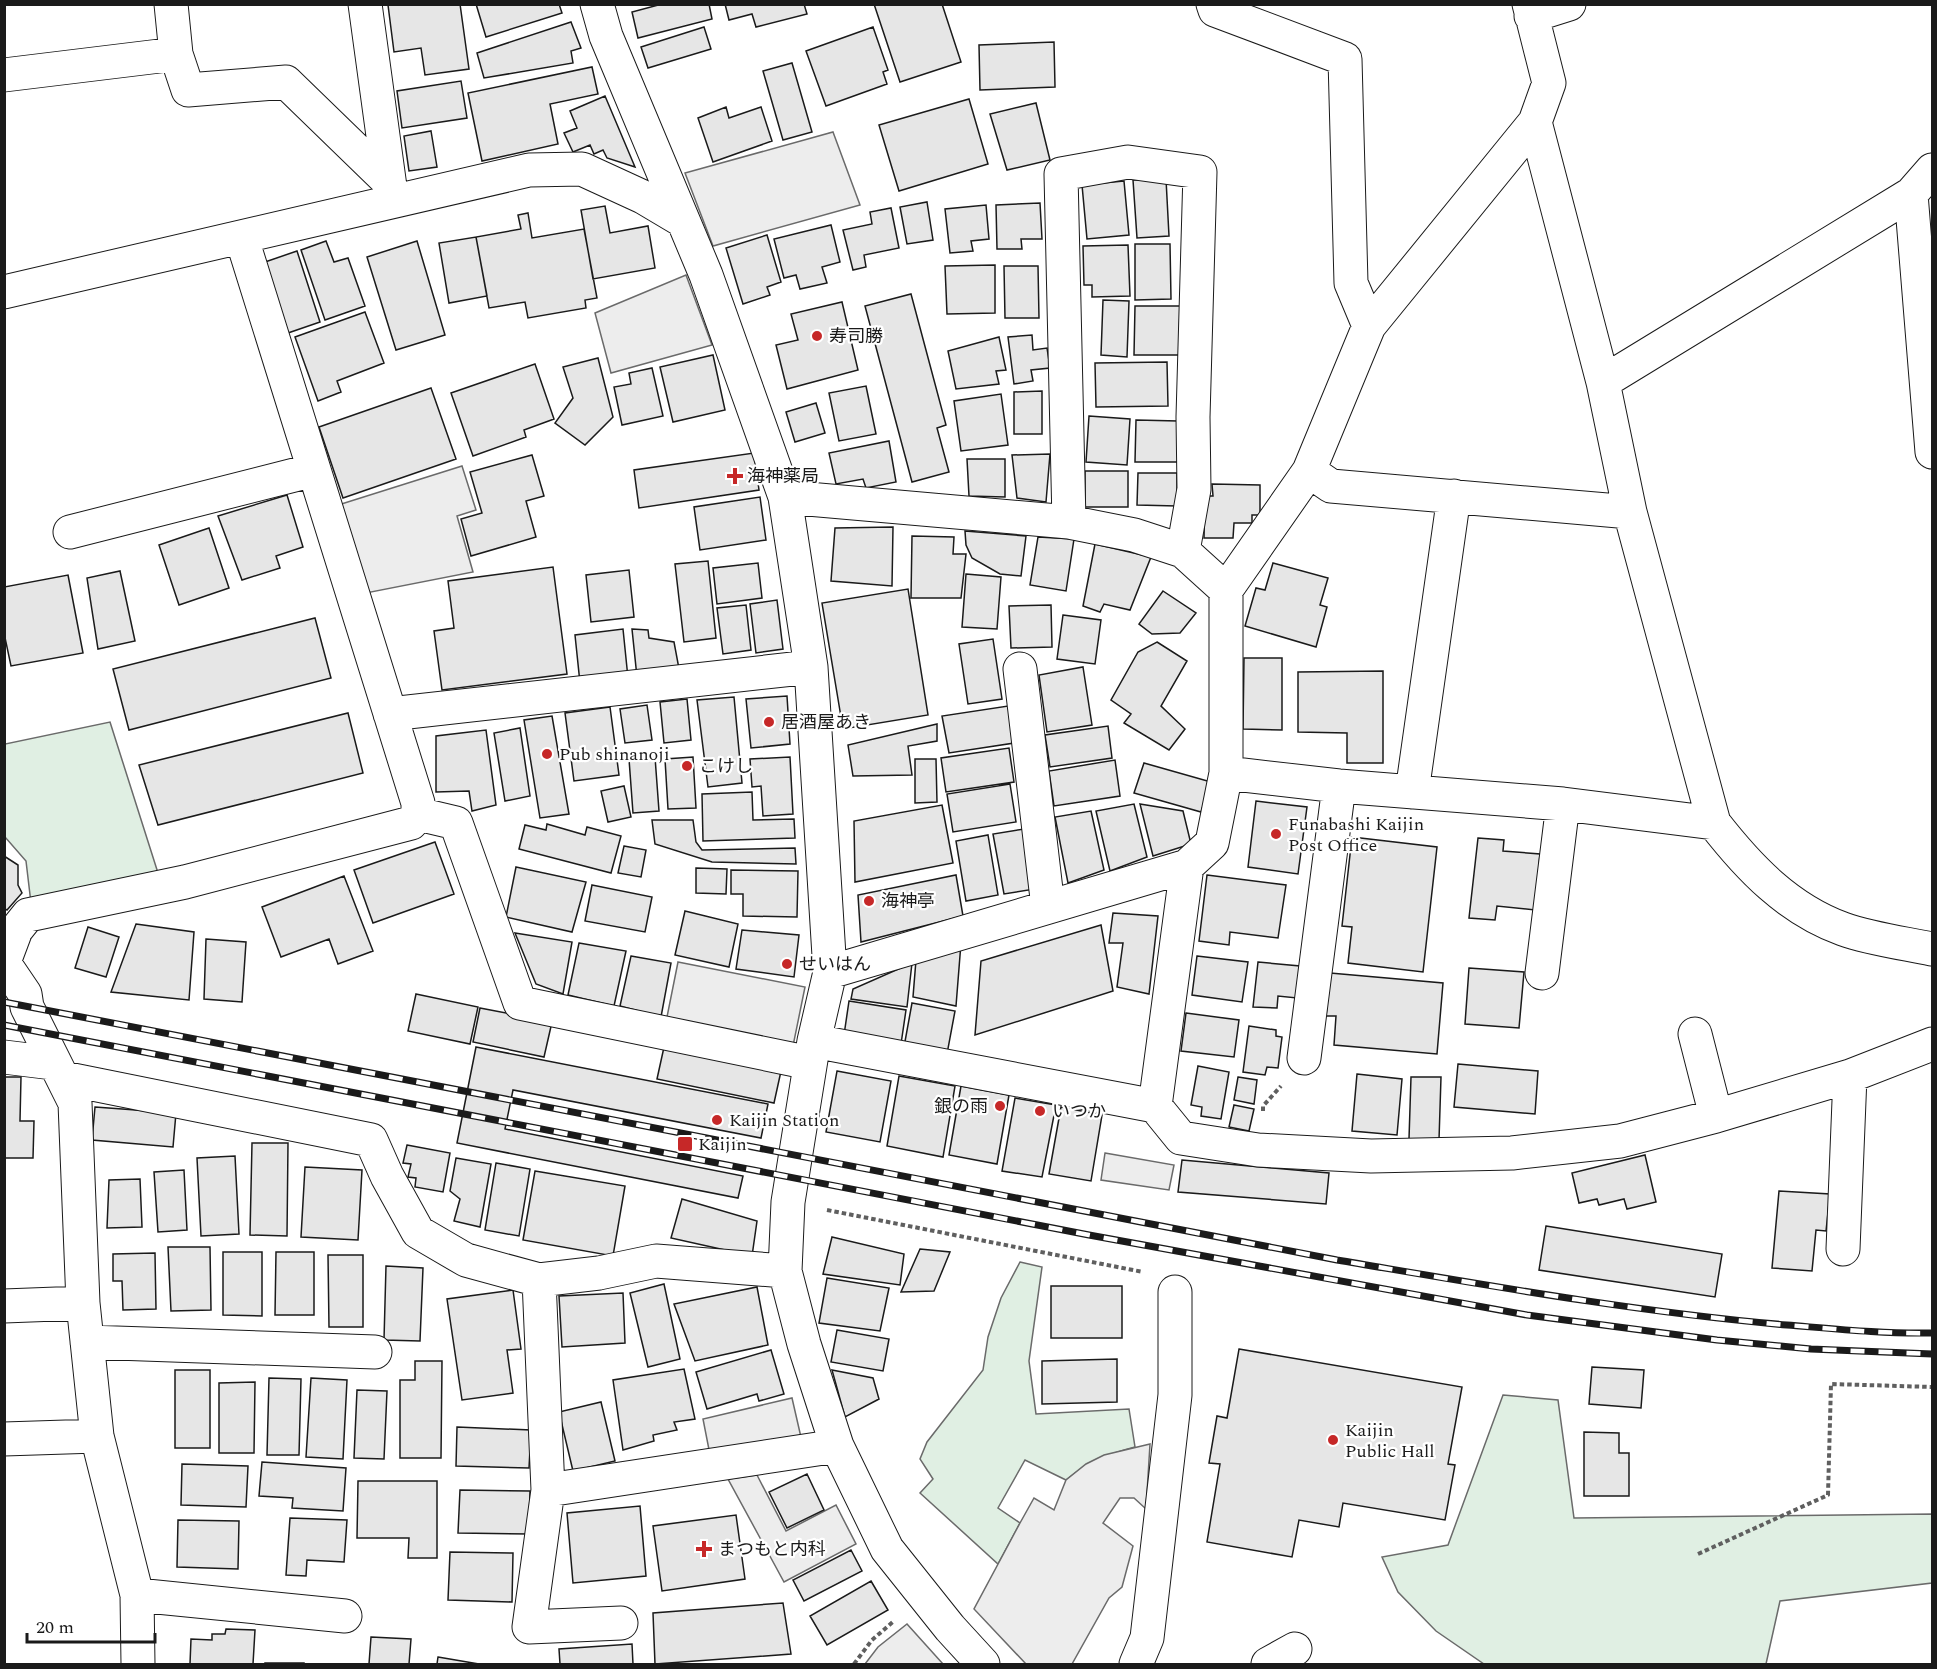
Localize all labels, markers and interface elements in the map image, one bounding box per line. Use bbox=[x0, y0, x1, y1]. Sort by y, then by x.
place label: 寿司勝 bbox=[829, 323, 883, 350]
marker: 寿司勝 bbox=[810, 329, 824, 343]
place label: 海神薬局 bbox=[747, 463, 819, 490]
marker: 海神薬局 bbox=[728, 469, 742, 483]
place label: 居酒屋あき bbox=[781, 709, 871, 736]
marker: 居酒屋あき bbox=[762, 715, 776, 729]
place label: Pub shinanoji bbox=[559, 741, 670, 768]
marker: Pub shinanoji bbox=[540, 747, 554, 761]
place label: こけし bbox=[699, 753, 753, 780]
marker: こけし bbox=[680, 759, 694, 773]
place label: Funabashi Kaijin Post Office bbox=[1288, 811, 1424, 859]
marker: Funabashi Kaijin Post Office bbox=[1269, 827, 1283, 841]
place label: 海神亭 bbox=[881, 888, 935, 915]
marker: 海神亭 bbox=[862, 894, 876, 908]
place label: せいはん bbox=[799, 951, 871, 978]
marker: せいはん bbox=[780, 957, 794, 971]
place label: 銀の雨 bbox=[934, 1093, 988, 1120]
place label: いつか bbox=[1052, 1098, 1106, 1125]
marker: 銀の雨 bbox=[993, 1099, 1007, 1113]
marker: いつか bbox=[1033, 1104, 1047, 1118]
place label: Kaijin Station bbox=[729, 1107, 839, 1134]
marker: Kaijin Station bbox=[710, 1113, 724, 1127]
place label: Kaijin bbox=[698, 1131, 747, 1158]
marker: Kaijin bbox=[676, 1135, 694, 1153]
place label: Kaijin Public Hall bbox=[1345, 1417, 1435, 1465]
marker: Kaijin Public Hall bbox=[1326, 1433, 1340, 1447]
place label: まつもと内科 bbox=[718, 1536, 826, 1563]
marker: まつもと内科 bbox=[695, 1540, 713, 1558]
scale bar bbox=[27, 1606, 154, 1644]
text: 20 m bbox=[36, 1614, 74, 1641]

